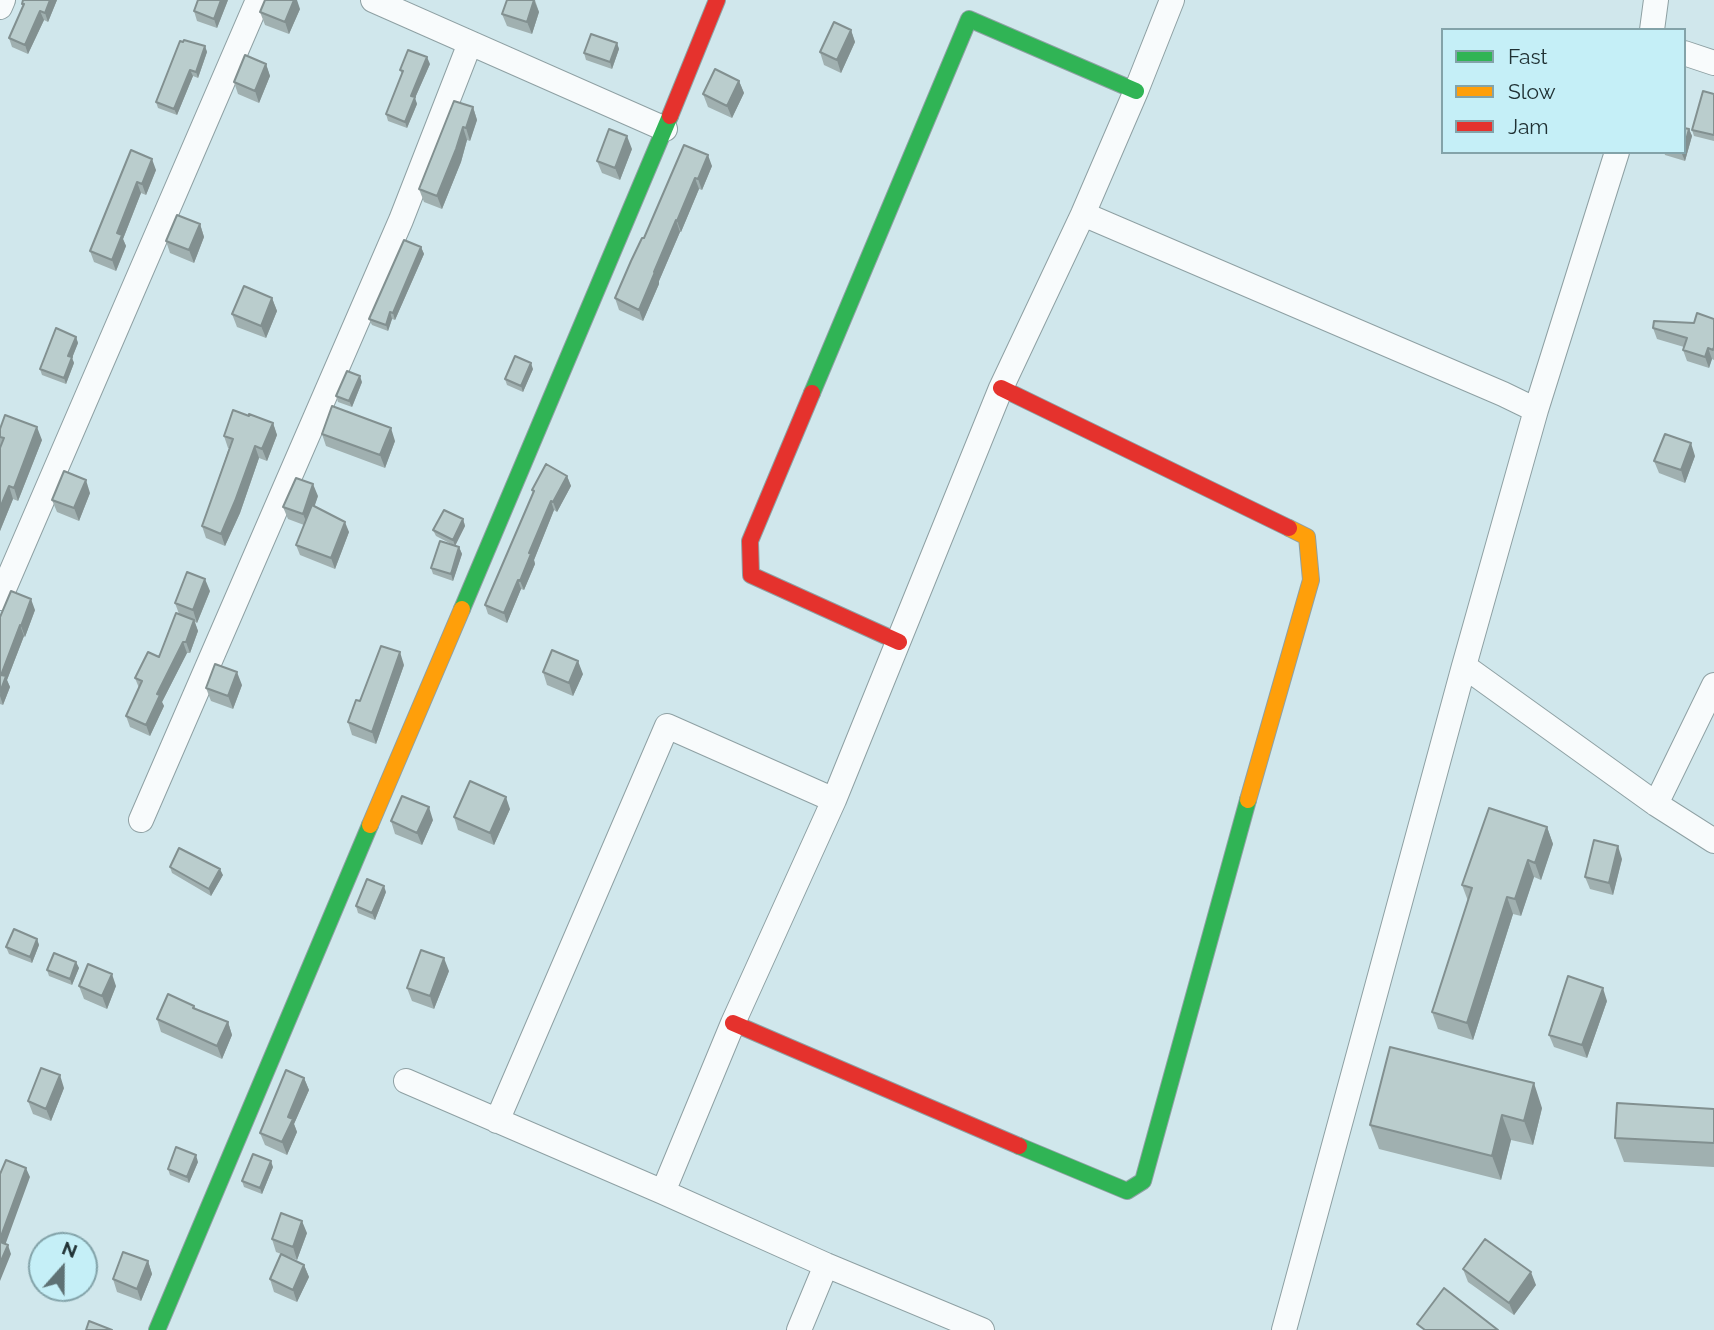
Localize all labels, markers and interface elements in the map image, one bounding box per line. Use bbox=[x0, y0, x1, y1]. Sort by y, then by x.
legend bbox=[1441, 28, 1686, 154]
text: Fast bbox=[1508, 44, 1548, 69]
text: Slow bbox=[1508, 79, 1556, 104]
text: Jam bbox=[1508, 114, 1549, 139]
north arrow bbox=[28, 1232, 98, 1302]
text: N bbox=[59, 1236, 81, 1262]

